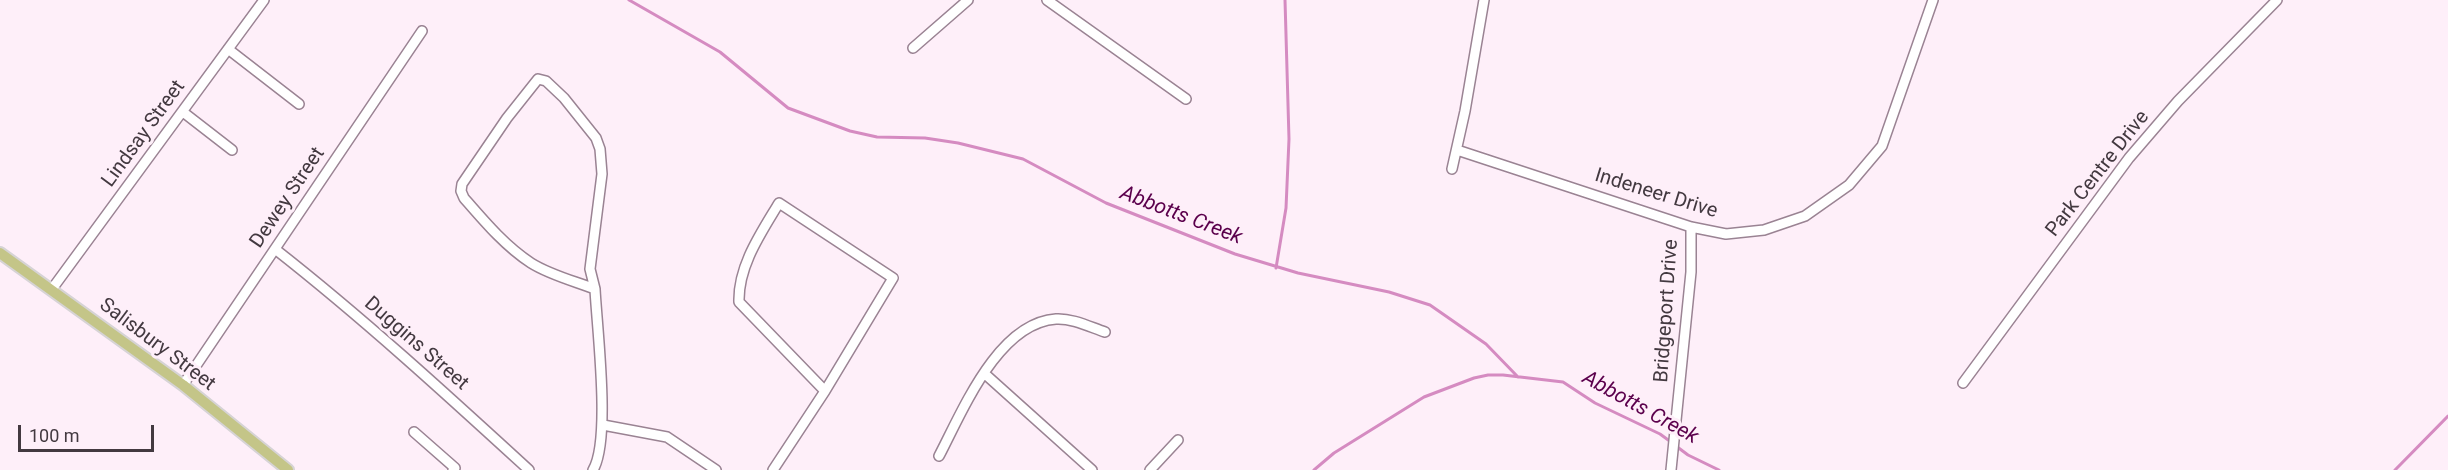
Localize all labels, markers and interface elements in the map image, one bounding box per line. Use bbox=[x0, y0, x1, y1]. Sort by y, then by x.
street label: Lindsay Street bbox=[97, 76, 191, 192]
street label: Park Centre Drive bbox=[2041, 106, 2155, 242]
street label: Dewey Street bbox=[245, 143, 331, 253]
street label: Indeneer Drive bbox=[1592, 164, 1720, 224]
water label: Abbotts Creek bbox=[1116, 181, 1246, 251]
street label: Bridgeport Drive bbox=[1650, 239, 1684, 383]
street label: Duggins Street bbox=[359, 292, 473, 396]
street label: Salisbury Street bbox=[94, 294, 220, 396]
water label: Abbotts Creek bbox=[1578, 366, 1702, 450]
scale bar bbox=[21, 413, 158, 451]
text: 100 m bbox=[29, 425, 80, 446]

